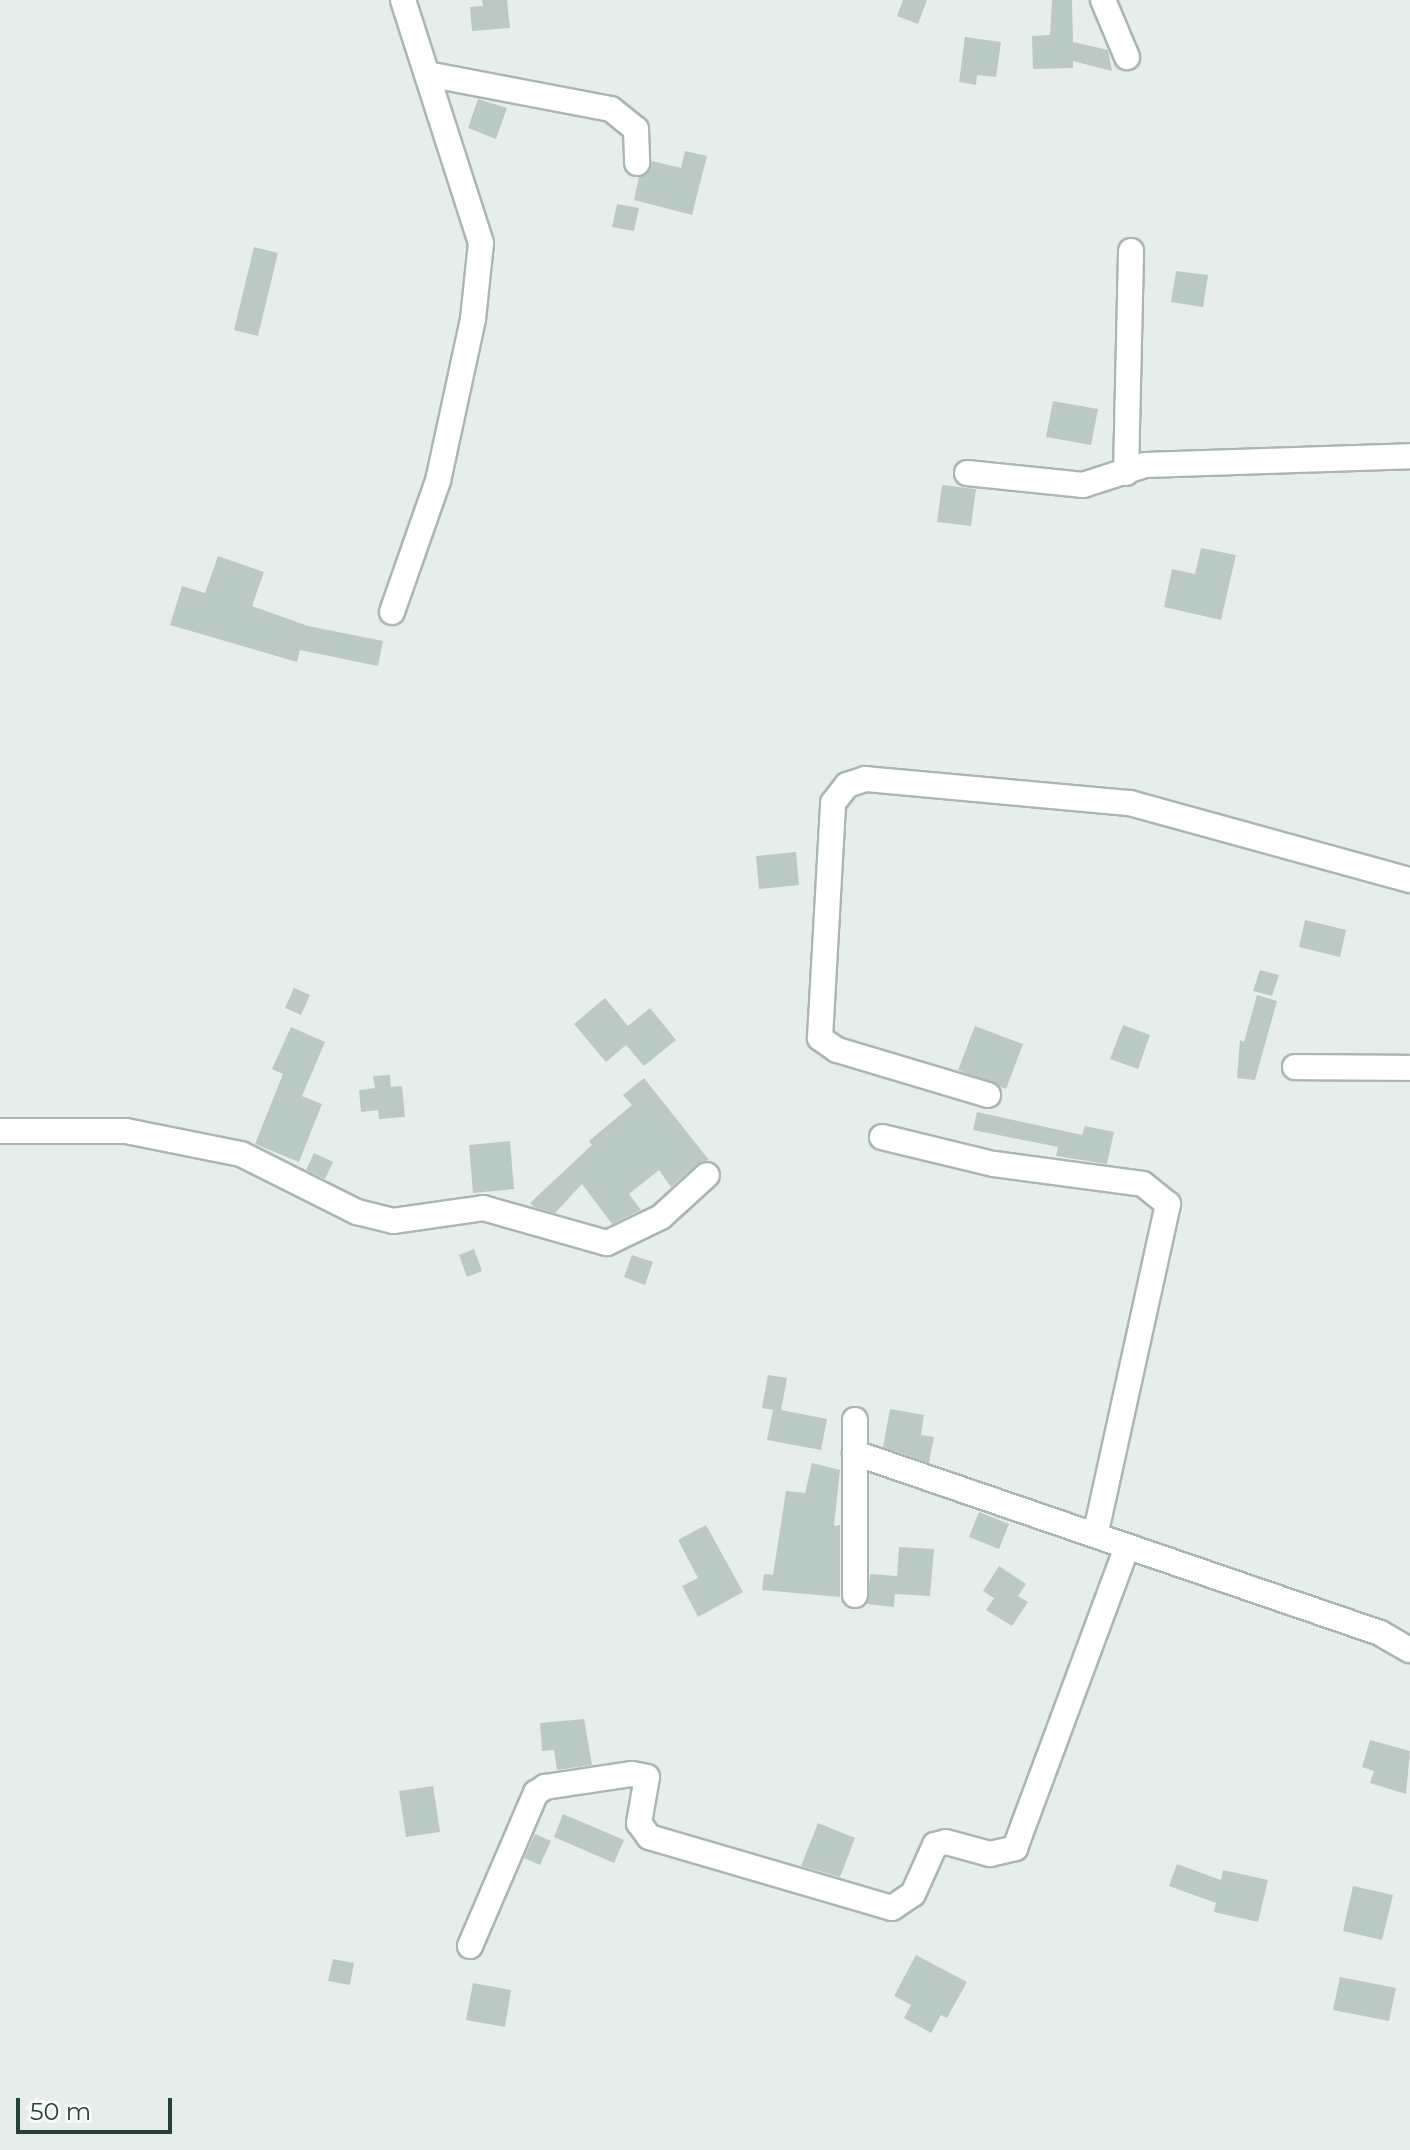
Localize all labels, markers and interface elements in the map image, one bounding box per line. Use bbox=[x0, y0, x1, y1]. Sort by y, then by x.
scale bar bbox=[20, 2082, 176, 2132]
text: 50 m bbox=[30, 2097, 91, 2126]

